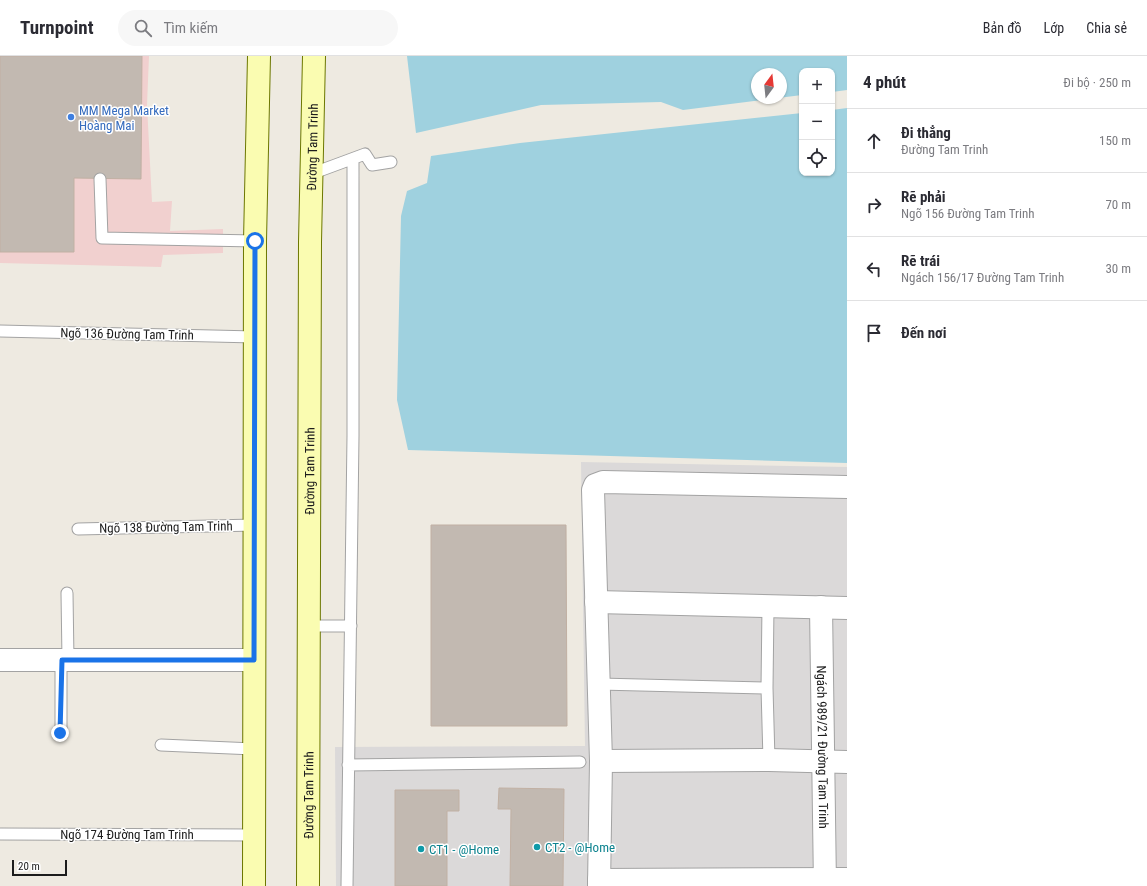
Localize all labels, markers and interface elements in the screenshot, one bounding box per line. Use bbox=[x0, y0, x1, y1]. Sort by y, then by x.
search box bbox=[118, 10, 398, 46]
text: Turnpoint bbox=[20, 16, 94, 39]
icon: search bbox=[132, 17, 154, 39]
text: Tìm kiếm bbox=[164, 19, 218, 37]
text: Bản đồ bbox=[983, 20, 1022, 36]
text: Lớp bbox=[1044, 20, 1064, 36]
text: Chia sẻ bbox=[1086, 20, 1127, 36]
north arrow bbox=[751, 68, 787, 104]
map controls bbox=[799, 68, 835, 176]
button: + bbox=[799, 68, 835, 104]
text: 4 phút bbox=[863, 72, 906, 92]
text: Đi bộ · 250 m bbox=[1063, 75, 1131, 90]
place label: MM Mega Market Hoàng Mai bbox=[79, 103, 169, 133]
street label: Đường Tam Trinh bbox=[304, 103, 320, 191]
button: − bbox=[799, 104, 835, 140]
marker: MM Mega Market Hoàng Mai bbox=[66, 112, 76, 122]
text: Đi thẳng bbox=[901, 124, 951, 142]
icon: ahead bbox=[863, 130, 885, 152]
text: 150 m bbox=[1099, 133, 1131, 148]
button: locate bbox=[799, 140, 835, 176]
text: Đường Tam Trinh bbox=[901, 142, 988, 157]
text: Rẽ phải bbox=[901, 188, 946, 206]
icon: right bbox=[863, 194, 885, 216]
text: 70 m bbox=[1105, 197, 1131, 212]
text: Ngõ 156 Đường Tam Trinh bbox=[901, 206, 1035, 221]
route start bbox=[246, 232, 264, 250]
text: Rẽ trái bbox=[901, 252, 940, 270]
icon: left bbox=[863, 258, 885, 280]
text: 30 m bbox=[1105, 261, 1131, 276]
text: Ngách 156/17 Đường Tam Trinh bbox=[901, 270, 1064, 285]
icon: arrive bbox=[863, 322, 885, 344]
text: Đến nơi bbox=[901, 324, 947, 342]
street label: Ngõ 136 Đường Tam Trinh bbox=[60, 325, 194, 343]
street label: Đường Tam Trinh bbox=[302, 427, 317, 515]
street label: Ngõ 138 Đường Tam Trinh bbox=[99, 518, 233, 536]
street label: Ngách 989/21 Đường Tam Trinh bbox=[814, 665, 832, 829]
route end bbox=[51, 724, 69, 742]
street label: Đường Tam Trinh bbox=[301, 751, 316, 839]
street label: Ngõ 174 Đường Tam Trinh bbox=[60, 827, 194, 842]
place label: CT2 - @Home bbox=[545, 840, 615, 855]
place label: CT1 - @Home bbox=[429, 842, 499, 857]
marker: CT2 - @Home bbox=[532, 842, 542, 852]
marker: CT1 - @Home bbox=[416, 844, 426, 854]
scale bar bbox=[12, 858, 67, 877]
text: 20 m bbox=[18, 860, 40, 873]

